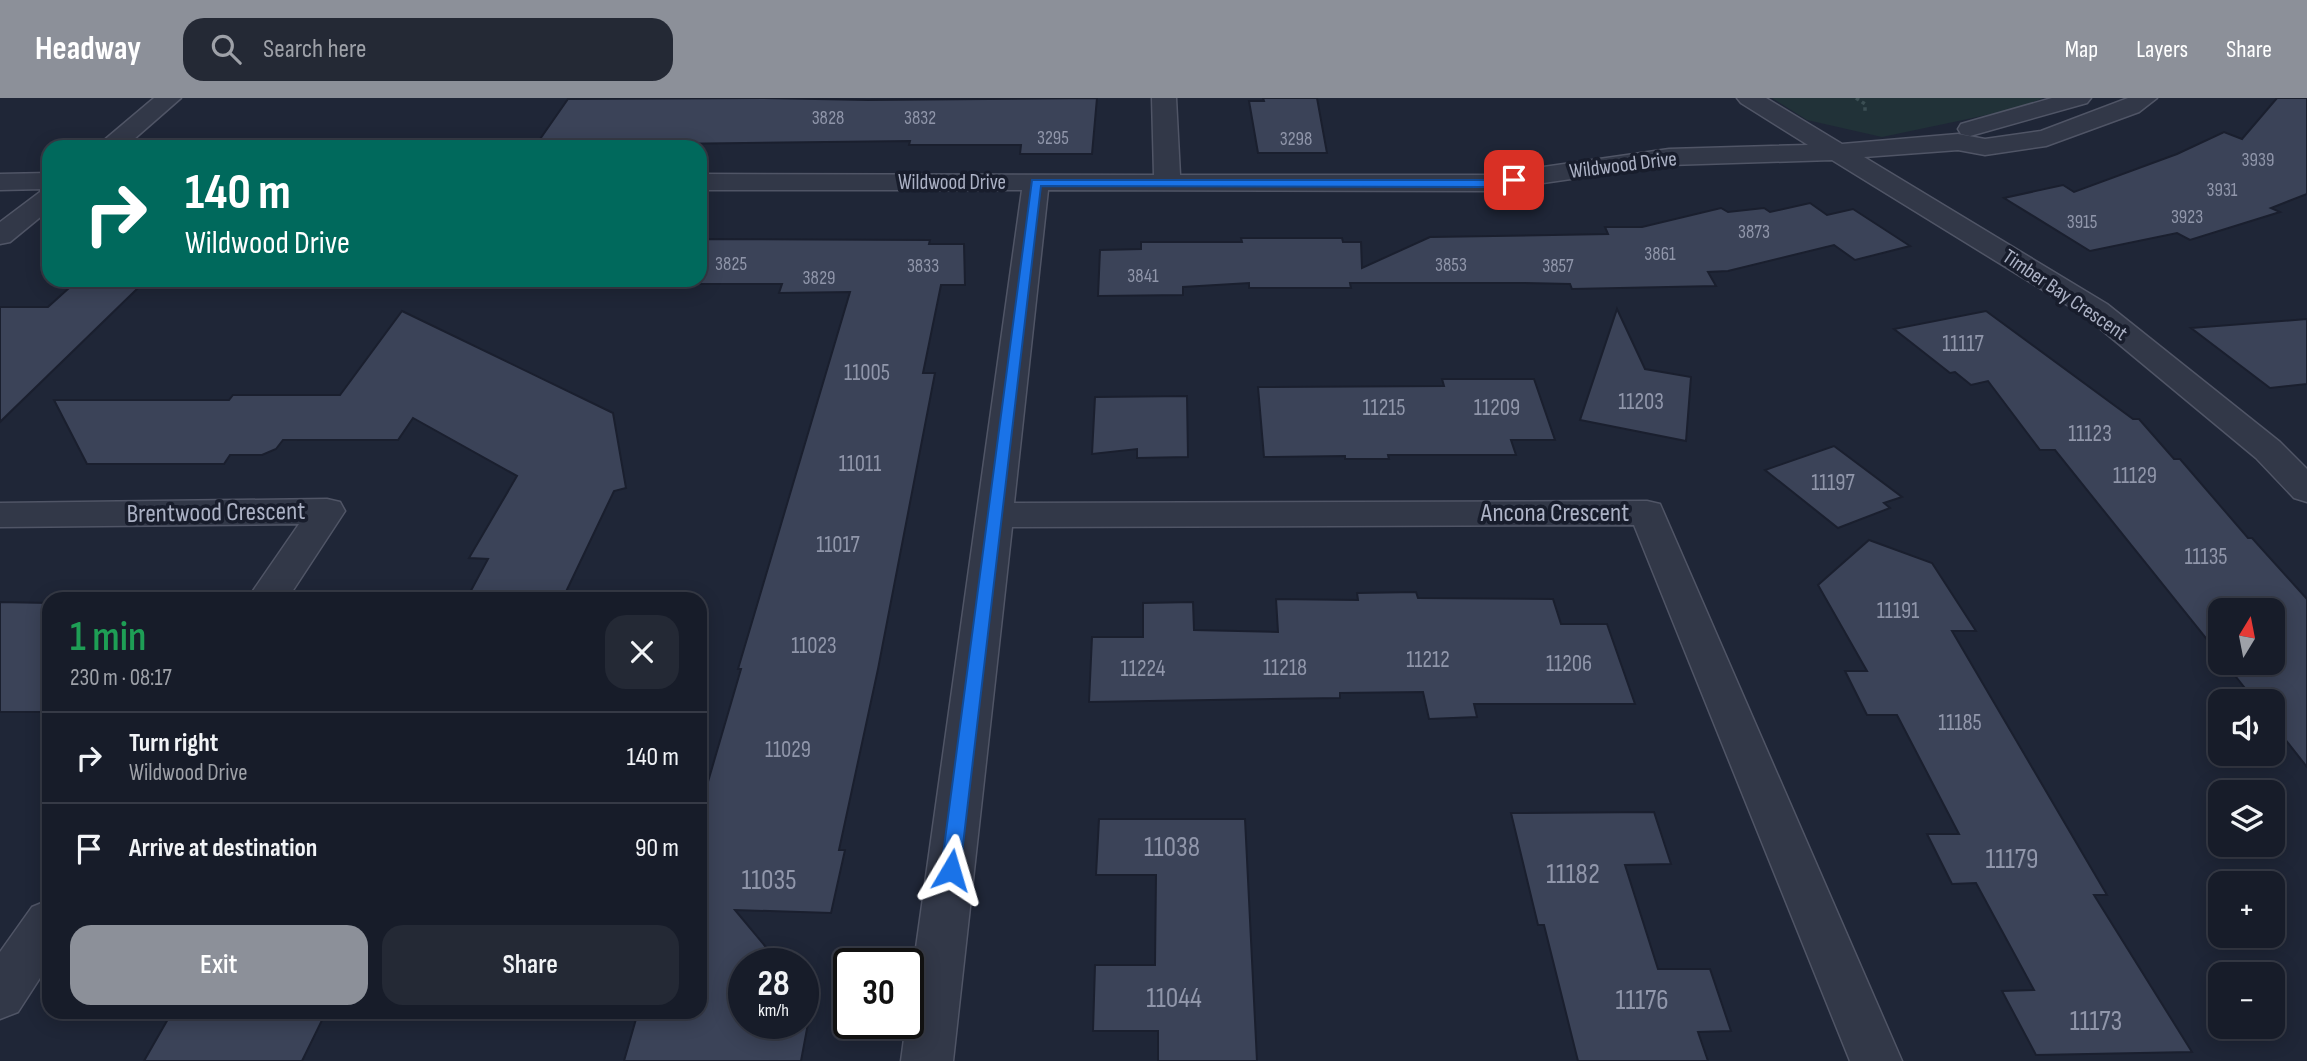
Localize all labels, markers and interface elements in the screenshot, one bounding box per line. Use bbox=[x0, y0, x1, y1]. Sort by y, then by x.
search box bbox=[183, 18, 673, 81]
text: Headway bbox=[35, 29, 141, 69]
icon: search bbox=[207, 30, 245, 68]
text: Search here bbox=[263, 34, 366, 65]
text: Map bbox=[2065, 35, 2098, 64]
text: Layers bbox=[2136, 35, 2188, 64]
text: Share bbox=[2226, 35, 2272, 64]
house number: 3828 bbox=[812, 107, 844, 130]
house number: 3832 bbox=[904, 107, 936, 130]
house number: 3295 bbox=[1037, 127, 1069, 150]
house number: 3298 bbox=[1280, 128, 1312, 151]
street label: Wildwood Drive bbox=[1568, 146, 1678, 184]
house number: 3939 bbox=[2242, 149, 2274, 172]
pin bbox=[1484, 150, 1544, 210]
icon: arrive bbox=[1495, 161, 1533, 199]
text: 140 m bbox=[185, 164, 291, 223]
icon: right bbox=[70, 168, 161, 259]
street label: Wildwood Drive bbox=[898, 170, 1006, 195]
house number: 3931 bbox=[2207, 179, 2238, 202]
house number: 3923 bbox=[2171, 206, 2203, 229]
house number: 3915 bbox=[2067, 211, 2097, 234]
house number: 3873 bbox=[1738, 221, 1770, 244]
text: Wildwood Drive bbox=[185, 224, 350, 263]
house number: 3861 bbox=[1644, 243, 1676, 266]
street label: Timber Bay Crescent bbox=[1998, 244, 2132, 346]
house number: 3825 bbox=[715, 253, 747, 276]
house number: 3853 bbox=[1435, 254, 1467, 277]
house number: 3833 bbox=[907, 255, 939, 278]
house number: 3857 bbox=[1542, 255, 1574, 278]
house number: 3841 bbox=[1127, 265, 1159, 288]
house number: 3829 bbox=[803, 267, 835, 290]
house number: 11117 bbox=[1942, 330, 1984, 358]
house number: 11005 bbox=[844, 359, 890, 387]
house number: 11203 bbox=[1618, 388, 1664, 416]
house number: 11215 bbox=[1362, 394, 1406, 422]
house number: 11209 bbox=[1474, 394, 1520, 422]
house number: 11123 bbox=[2068, 420, 2112, 448]
house number: 11011 bbox=[839, 450, 881, 478]
house number: 11129 bbox=[2113, 462, 2157, 490]
house number: 11197 bbox=[1811, 469, 1855, 497]
street label: Brentwood Crescent bbox=[126, 496, 306, 530]
street label: Ancona Crescent bbox=[1480, 498, 1629, 529]
house number: 11017 bbox=[816, 531, 860, 559]
house number: 11135 bbox=[2184, 543, 2228, 571]
house number: 11191 bbox=[1877, 597, 1919, 625]
north arrow bbox=[2208, 598, 2286, 676]
map controls bbox=[2208, 598, 2285, 1039]
text: 1 min bbox=[70, 612, 146, 663]
button: close bbox=[605, 615, 679, 689]
house number: 11023 bbox=[791, 632, 837, 660]
house number: 11212 bbox=[1406, 646, 1450, 674]
house number: 11206 bbox=[1546, 650, 1592, 678]
house number: 11218 bbox=[1263, 654, 1307, 682]
house number: 11224 bbox=[1121, 655, 1166, 683]
text: 230 m · 08:17 bbox=[70, 664, 172, 692]
button: sound bbox=[2208, 689, 2285, 766]
house number: 11185 bbox=[1938, 709, 1982, 737]
text: Turn right bbox=[129, 728, 218, 759]
house number: 11029 bbox=[765, 736, 811, 764]
icon: right bbox=[70, 739, 108, 777]
text: 140 m bbox=[627, 742, 679, 773]
text: Wildwood Drive bbox=[129, 759, 247, 787]
button: layers bbox=[2208, 780, 2285, 857]
icon: arrive bbox=[70, 830, 108, 868]
house number: 11038 bbox=[1144, 831, 1200, 864]
text: Arrive at destination bbox=[129, 833, 317, 864]
text: 90 m bbox=[635, 833, 679, 864]
position arrow bbox=[914, 833, 988, 907]
house number: 11179 bbox=[1986, 843, 2038, 876]
house number: 11182 bbox=[1546, 858, 1600, 891]
house number: 11035 bbox=[741, 864, 797, 897]
button: + bbox=[2208, 871, 2285, 948]
button: Exit bbox=[70, 925, 368, 1005]
button: Share bbox=[382, 925, 679, 1005]
speed limit sign: 30 bbox=[833, 948, 924, 1039]
button: − bbox=[2208, 962, 2285, 1039]
text: 28 bbox=[758, 963, 789, 1006]
house number: 11044 bbox=[1146, 982, 1202, 1015]
house number: 11176 bbox=[1616, 984, 1668, 1017]
text: km/h bbox=[758, 1000, 789, 1021]
house number: 11173 bbox=[2070, 1005, 2122, 1038]

